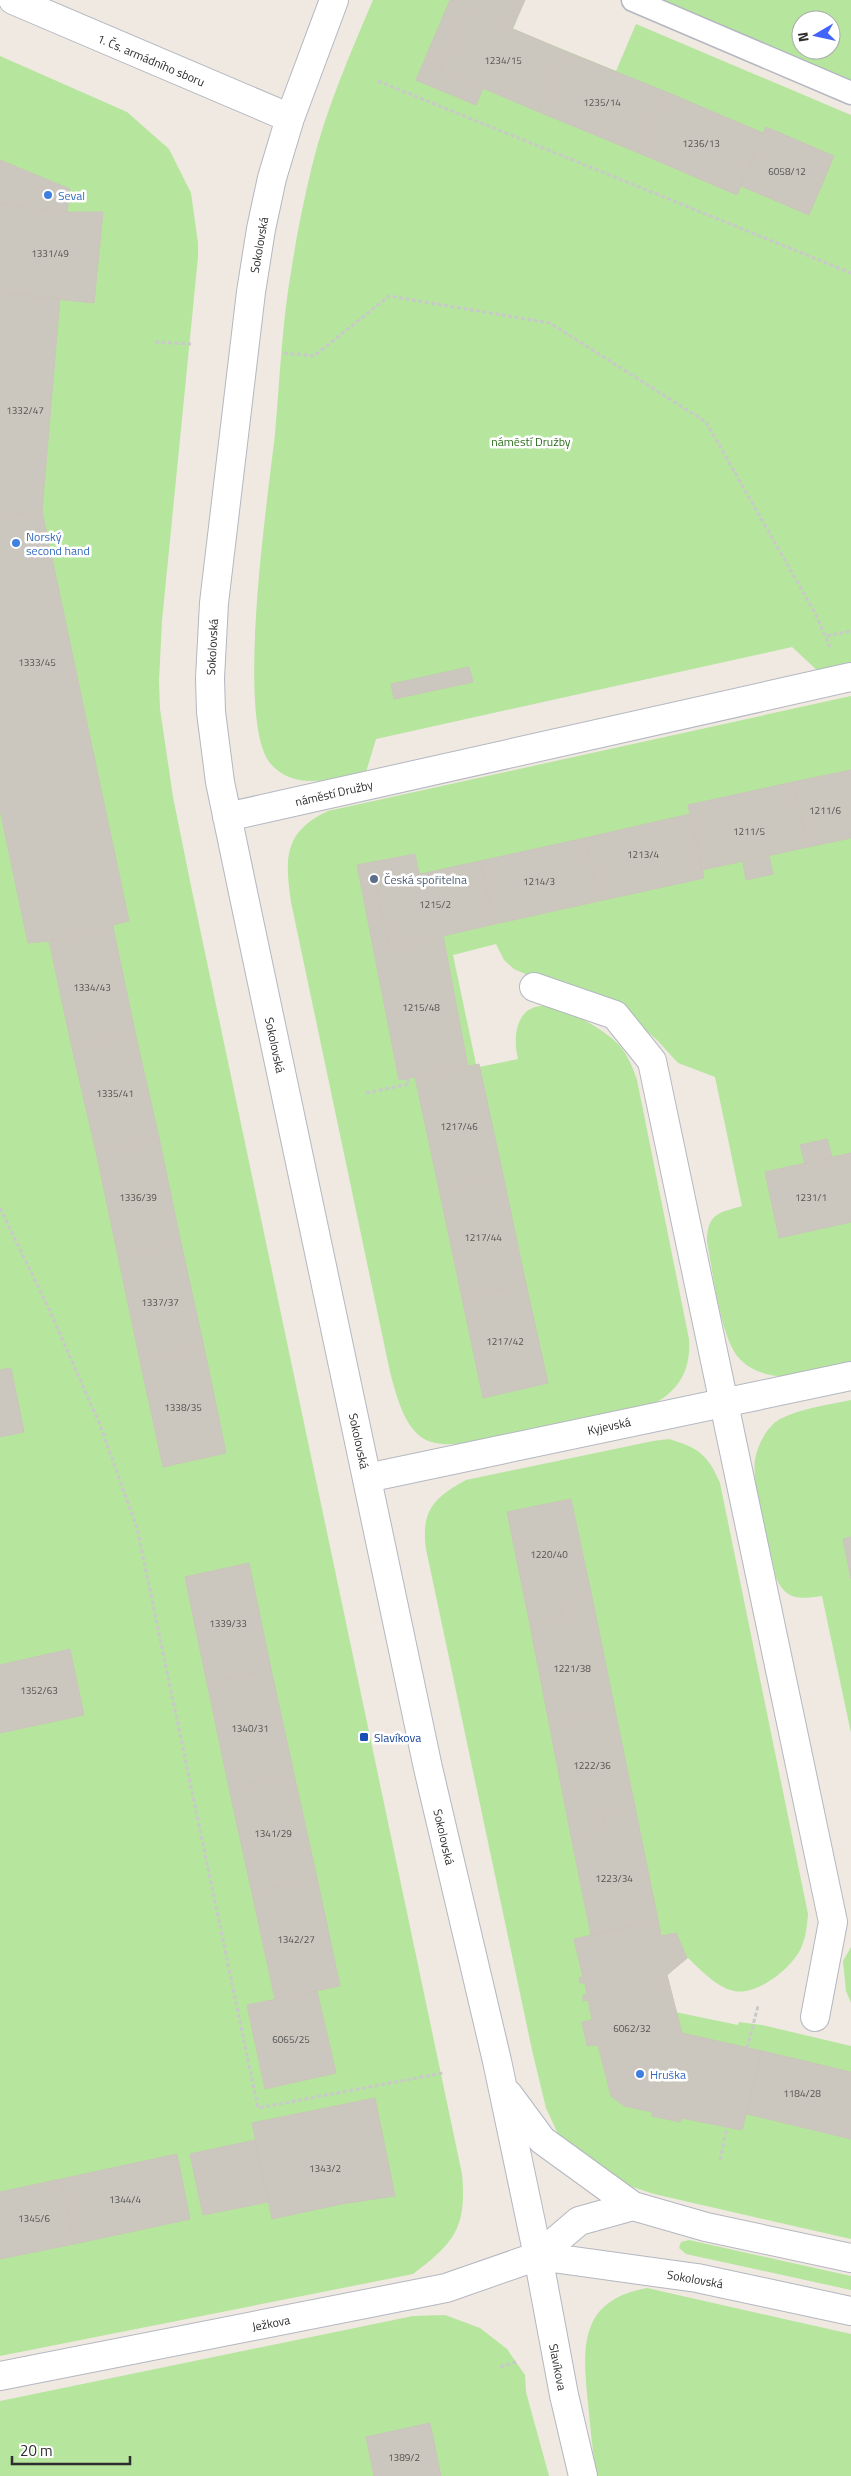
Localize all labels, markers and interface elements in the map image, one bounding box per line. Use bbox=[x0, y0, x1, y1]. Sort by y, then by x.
north arrow bbox=[791, 10, 841, 60]
street label: 1. Čs. armádního sboru bbox=[94, 29, 208, 91]
text: N bbox=[792, 31, 814, 44]
house number: 1234/15 bbox=[484, 53, 522, 68]
house number: 1235/14 bbox=[583, 95, 621, 110]
house number: 1236/13 bbox=[682, 136, 720, 151]
house number: 6058/12 bbox=[768, 164, 806, 179]
place label: Seval bbox=[58, 186, 85, 205]
marker: Seval bbox=[42, 189, 54, 201]
street label: Sokolovská bbox=[245, 215, 273, 275]
house number: 1331/49 bbox=[31, 246, 69, 261]
house number: 1332/47 bbox=[6, 403, 44, 418]
park label: náměstí Družby bbox=[491, 432, 571, 451]
place label: Norský second hand bbox=[26, 527, 90, 560]
marker: Norský second hand bbox=[10, 537, 22, 549]
street label: Sokolovská bbox=[201, 618, 223, 676]
house number: 1333/45 bbox=[18, 655, 56, 670]
street label: náměstí Družby bbox=[293, 775, 375, 811]
house number: 1211/6 bbox=[809, 803, 841, 818]
house number: 1211/5 bbox=[733, 824, 765, 839]
house number: 1213/4 bbox=[627, 847, 659, 862]
place label: Česká spořitelna bbox=[384, 870, 467, 889]
marker: Česká spořitelna bbox=[368, 873, 380, 885]
house number: 1214/3 bbox=[523, 874, 555, 889]
house number: 1215/2 bbox=[419, 897, 451, 912]
house number: 1334/43 bbox=[73, 980, 111, 995]
house number: 1215/48 bbox=[402, 1000, 440, 1015]
street label: Sokolovská bbox=[260, 1015, 290, 1075]
house number: 1335/41 bbox=[96, 1086, 134, 1101]
house number: 1217/46 bbox=[440, 1119, 478, 1134]
house number: 1336/39 bbox=[119, 1190, 157, 1205]
house number: 1231/1 bbox=[795, 1190, 827, 1205]
house number: 1217/44 bbox=[464, 1230, 502, 1245]
house number: 1337/37 bbox=[141, 1295, 179, 1310]
house number: 1217/42 bbox=[486, 1334, 524, 1349]
house number: 1338/35 bbox=[164, 1400, 202, 1415]
street label: Sokolovská bbox=[344, 1411, 374, 1471]
street label: Kyjevská bbox=[586, 1412, 632, 1440]
house number: 1220/40 bbox=[530, 1547, 568, 1562]
house number: 1339/33 bbox=[209, 1616, 247, 1631]
house number: 1221/38 bbox=[553, 1661, 591, 1676]
house number: 1352/63 bbox=[20, 1683, 58, 1698]
house number: 1340/31 bbox=[231, 1721, 269, 1736]
place label: Slavíkova bbox=[374, 1728, 421, 1747]
marker: Slavíkova bbox=[358, 1731, 370, 1743]
house number: 1222/36 bbox=[573, 1758, 611, 1773]
street label: Sokolovská bbox=[428, 1807, 460, 1867]
house number: 1341/29 bbox=[254, 1826, 292, 1841]
house number: 1223/34 bbox=[595, 1871, 633, 1886]
house number: 1342/27 bbox=[277, 1932, 315, 1947]
house number: 6062/32 bbox=[613, 2021, 651, 2036]
house number: 6065/25 bbox=[272, 2032, 310, 2047]
place label: Hruška bbox=[650, 2065, 686, 2084]
marker: Hruška bbox=[634, 2068, 646, 2080]
house number: 1184/28 bbox=[783, 2086, 821, 2101]
house number: 1343/2 bbox=[309, 2161, 341, 2176]
house number: 1344/4 bbox=[109, 2192, 141, 2207]
house number: 1345/6 bbox=[18, 2211, 50, 2226]
street label: Sokolovská bbox=[665, 2265, 725, 2293]
street label: Ježkova bbox=[250, 2310, 292, 2336]
street label: Slavíkova bbox=[544, 2342, 572, 2392]
scale bar bbox=[12, 2434, 130, 2466]
text: 20 m bbox=[20, 2439, 53, 2462]
house number: 1389/2 bbox=[388, 2450, 420, 2465]

